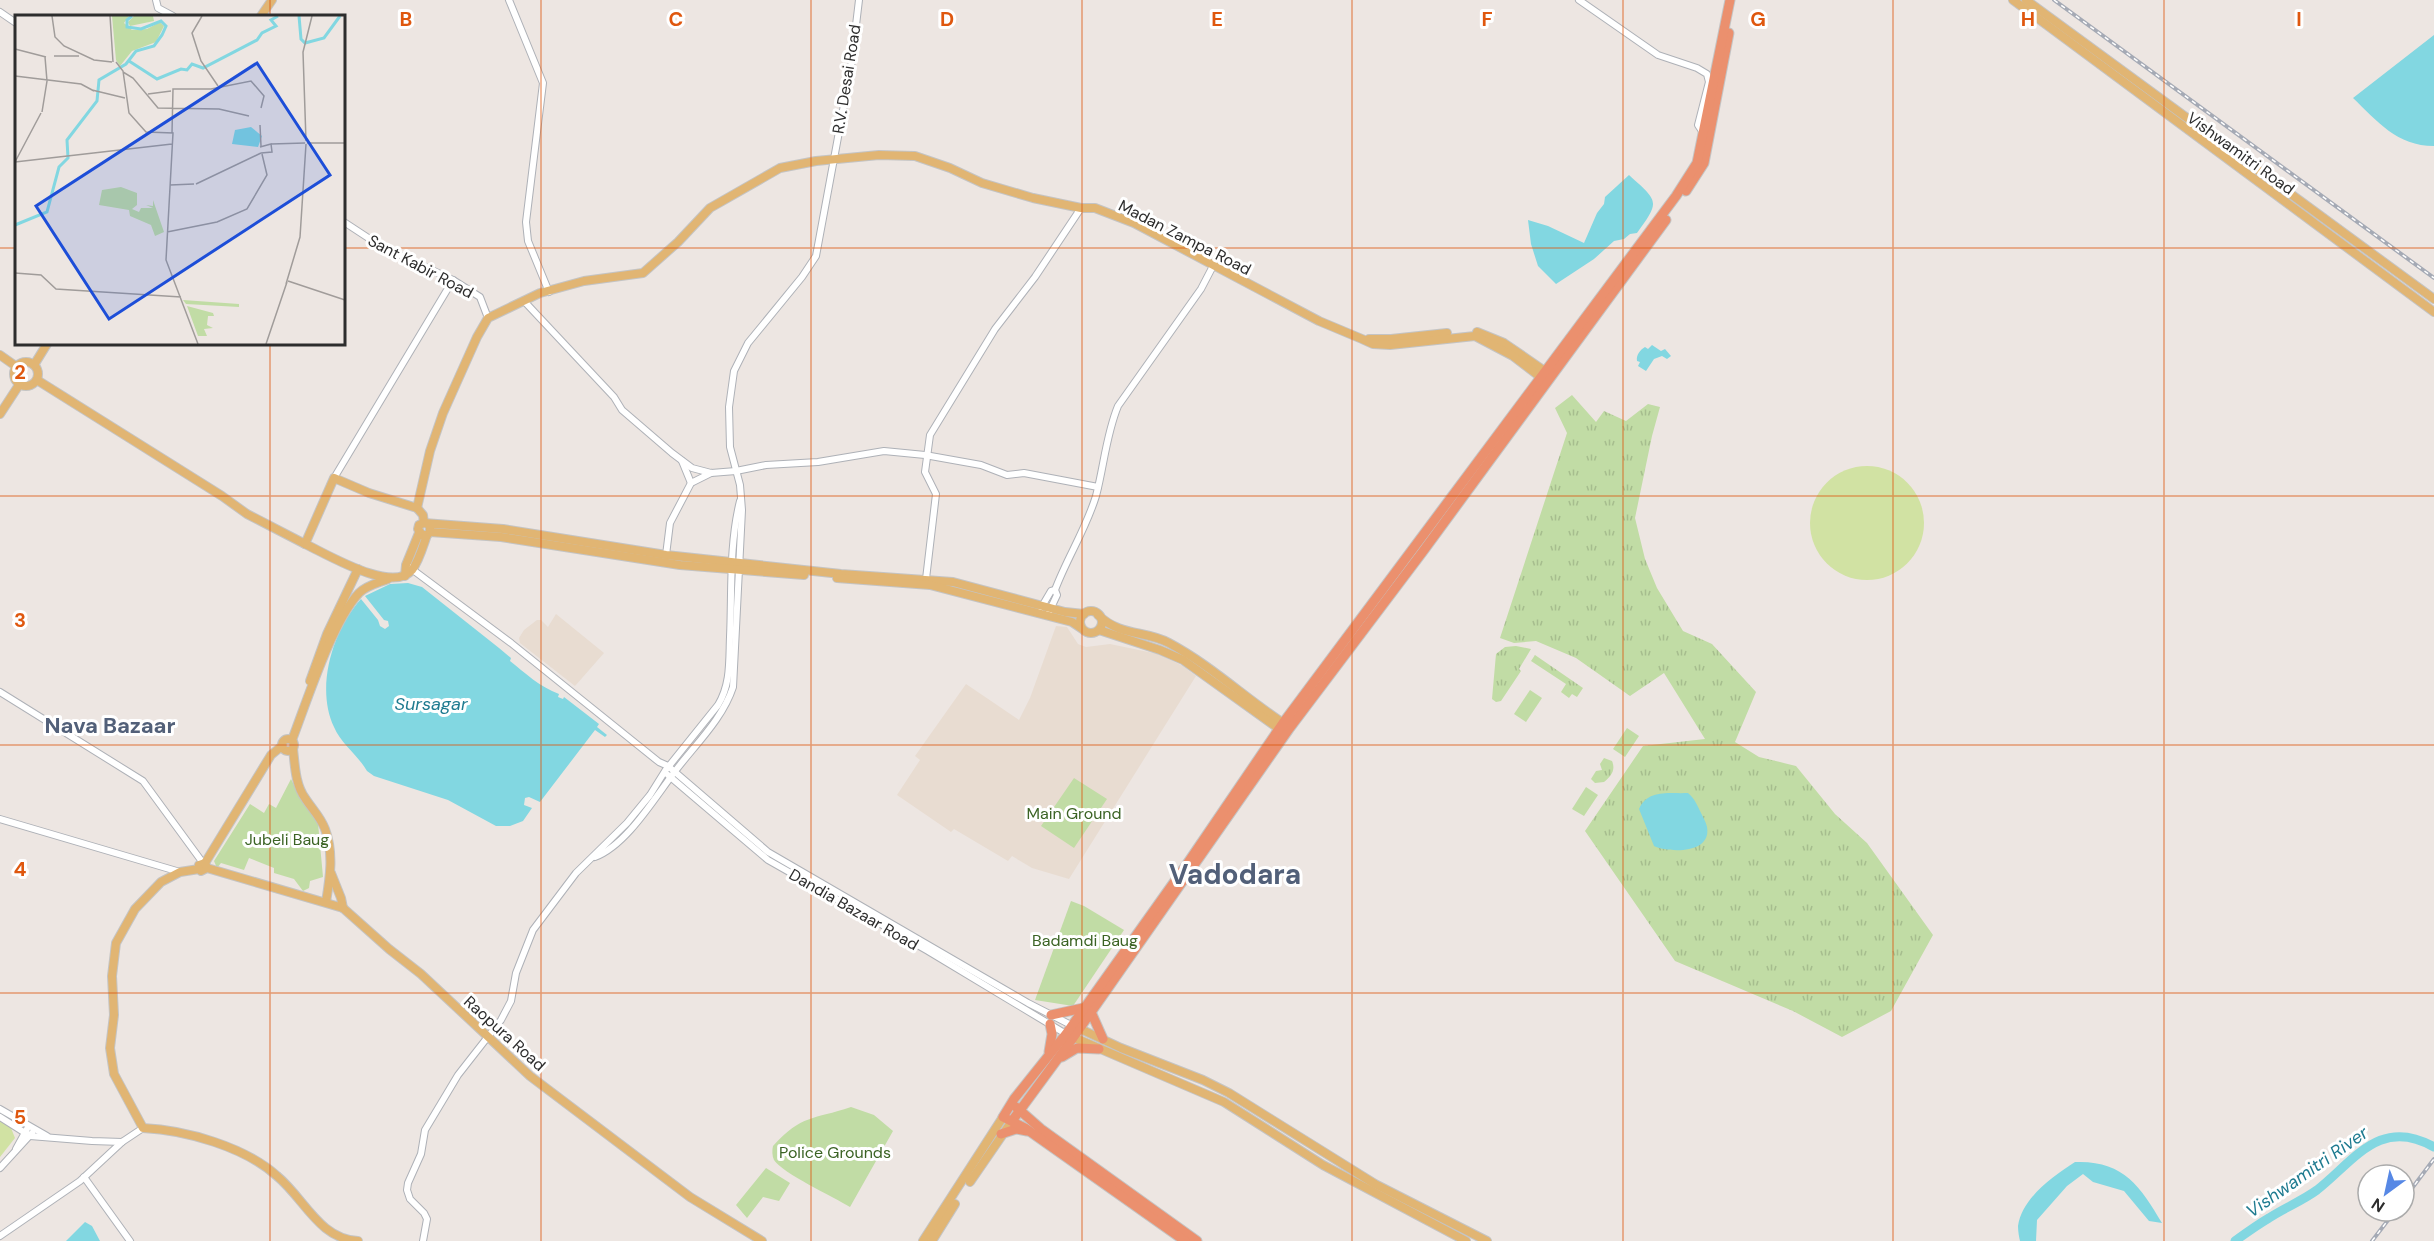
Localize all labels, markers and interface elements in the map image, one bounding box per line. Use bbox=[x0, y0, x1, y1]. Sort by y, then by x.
text: B bbox=[400, 6, 412, 32]
text: C bbox=[669, 6, 683, 32]
text: D bbox=[940, 6, 954, 32]
text: E bbox=[1211, 6, 1223, 32]
text: F bbox=[1481, 6, 1493, 32]
text: G bbox=[1750, 6, 1766, 32]
text: H bbox=[2021, 6, 2035, 32]
text: I bbox=[2296, 6, 2302, 32]
inset map bbox=[15, 15, 345, 345]
street label: R.V. Desai Road bbox=[827, 23, 866, 135]
street label: Vishwamitri Road bbox=[2183, 107, 2299, 200]
street label: Madan Zampa Road bbox=[1115, 195, 1255, 280]
street label: Sant Kabir Road bbox=[364, 230, 477, 303]
text: 2 bbox=[14, 359, 26, 385]
text: 3 bbox=[14, 607, 26, 633]
water label: Sursagar bbox=[394, 692, 469, 716]
district label: Nava Bazaar bbox=[45, 711, 175, 740]
park label: Main Ground bbox=[1026, 803, 1122, 824]
park label: Jubeli Baug bbox=[245, 829, 329, 850]
text: 4 bbox=[14, 856, 27, 882]
district label: Vadodara bbox=[1169, 856, 1301, 893]
street label: Dandia Bazaar Road bbox=[785, 864, 922, 955]
park label: Badamdi Baug bbox=[1032, 930, 1138, 951]
street label: Raopura Road bbox=[459, 991, 550, 1076]
text: 5 bbox=[14, 1104, 26, 1130]
water label: Vishwamitri River bbox=[2241, 1120, 2374, 1223]
park label: Police Grounds bbox=[779, 1142, 891, 1163]
north arrow bbox=[2356, 1163, 2416, 1223]
text: N bbox=[2367, 1193, 2389, 1217]

